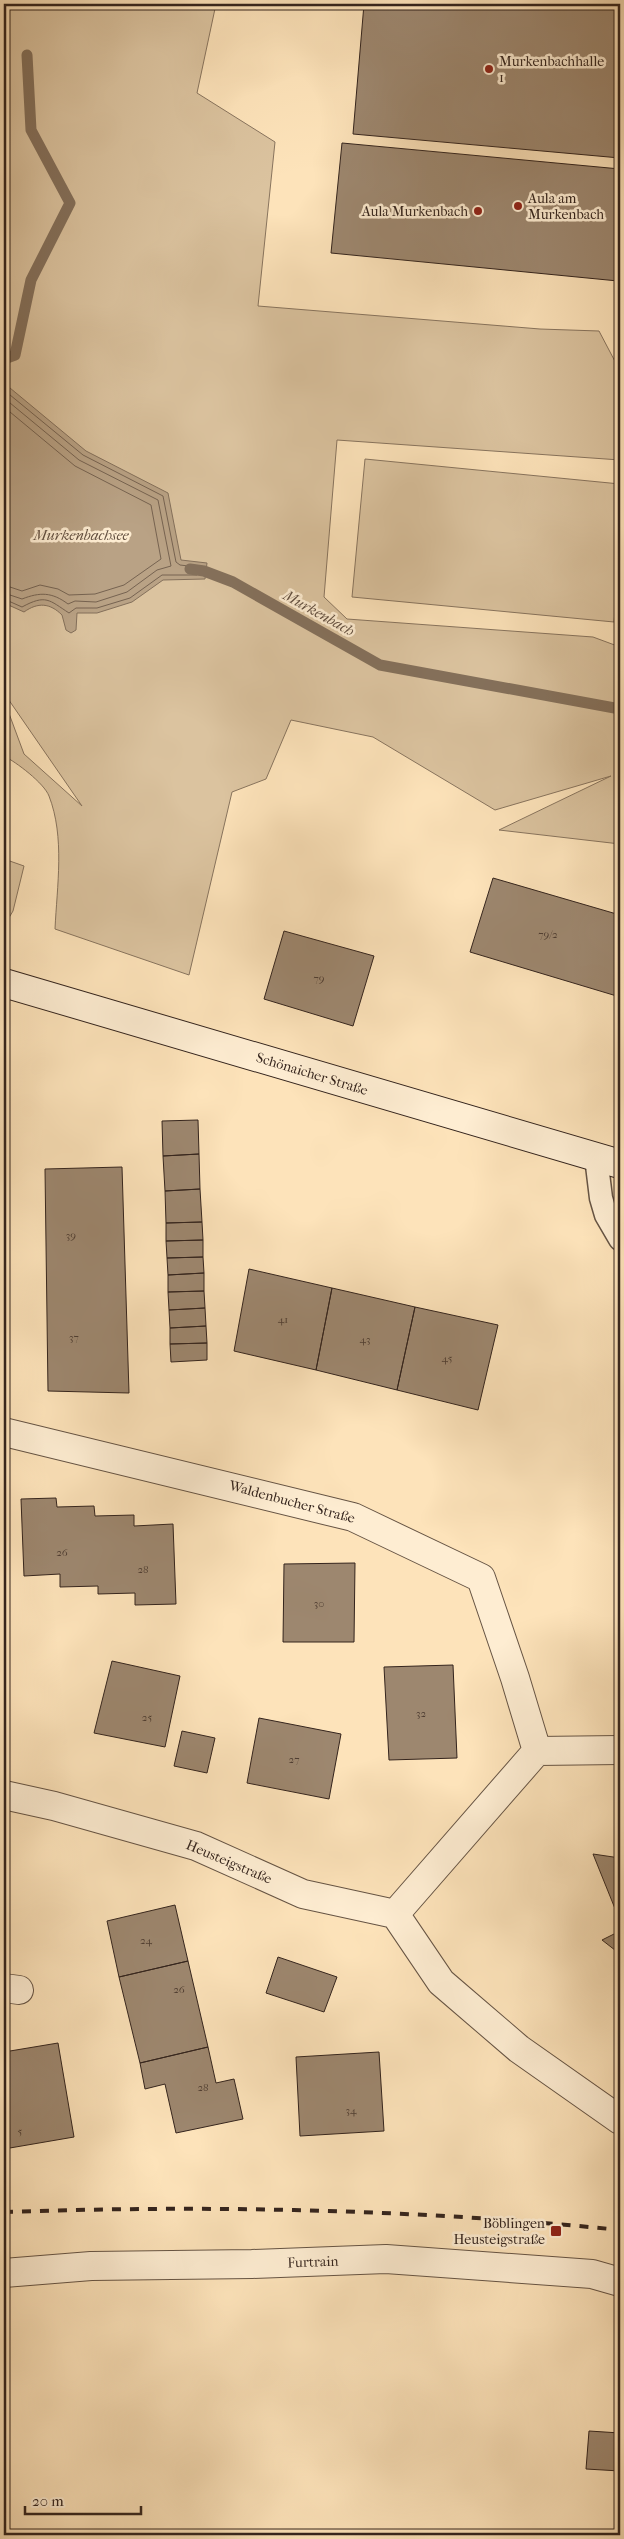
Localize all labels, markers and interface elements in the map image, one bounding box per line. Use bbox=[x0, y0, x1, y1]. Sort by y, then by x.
place label: Murkenbachhalle 1 bbox=[499, 53, 604, 86]
marker: Murkenbachhalle 1 bbox=[483, 63, 495, 75]
place label: Aula am Murkenbach bbox=[527, 190, 604, 223]
marker: Aula am Murkenbach bbox=[512, 200, 524, 212]
place label: Aula Murkenbach bbox=[361, 203, 468, 220]
marker: Aula Murkenbach bbox=[472, 205, 484, 217]
water label: Murkenbachsee bbox=[32, 526, 129, 544]
water label: Murkenbach bbox=[279, 586, 358, 640]
house number: 79/2 bbox=[538, 928, 558, 941]
house number: 79 bbox=[313, 972, 325, 985]
street label: Schönaicher Straße bbox=[254, 1049, 370, 1099]
house number: 39 bbox=[66, 1229, 76, 1242]
house number: 41 bbox=[278, 1313, 288, 1326]
house number: 37 bbox=[69, 1331, 79, 1344]
house number: 43 bbox=[359, 1333, 371, 1346]
house number: 45 bbox=[442, 1352, 453, 1365]
street label: Waldenbucher Straße bbox=[226, 1477, 357, 1527]
house number: 26 bbox=[56, 1546, 68, 1559]
house number: 28 bbox=[137, 1563, 149, 1576]
house number: 30 bbox=[314, 1597, 324, 1610]
house number: 32 bbox=[416, 1707, 426, 1720]
house number: 25 bbox=[142, 1711, 152, 1724]
house number: 27 bbox=[289, 1753, 299, 1766]
street label: Heusteigstraße bbox=[184, 1836, 275, 1888]
house number: 24 bbox=[140, 1934, 153, 1947]
house number: 26 bbox=[173, 1983, 185, 1996]
house number: 28 bbox=[197, 2081, 209, 2094]
house number: 34 bbox=[345, 2104, 357, 2117]
house number: 5 bbox=[18, 2125, 23, 2138]
place label: Böblingen Heusteigstraße bbox=[453, 2215, 545, 2248]
marker: Böblingen Heusteigstraße bbox=[549, 2224, 563, 2238]
street label: Furtrain bbox=[287, 2253, 339, 2271]
scale bar bbox=[25, 2484, 141, 2516]
text: 20 m bbox=[32, 2492, 64, 2510]

